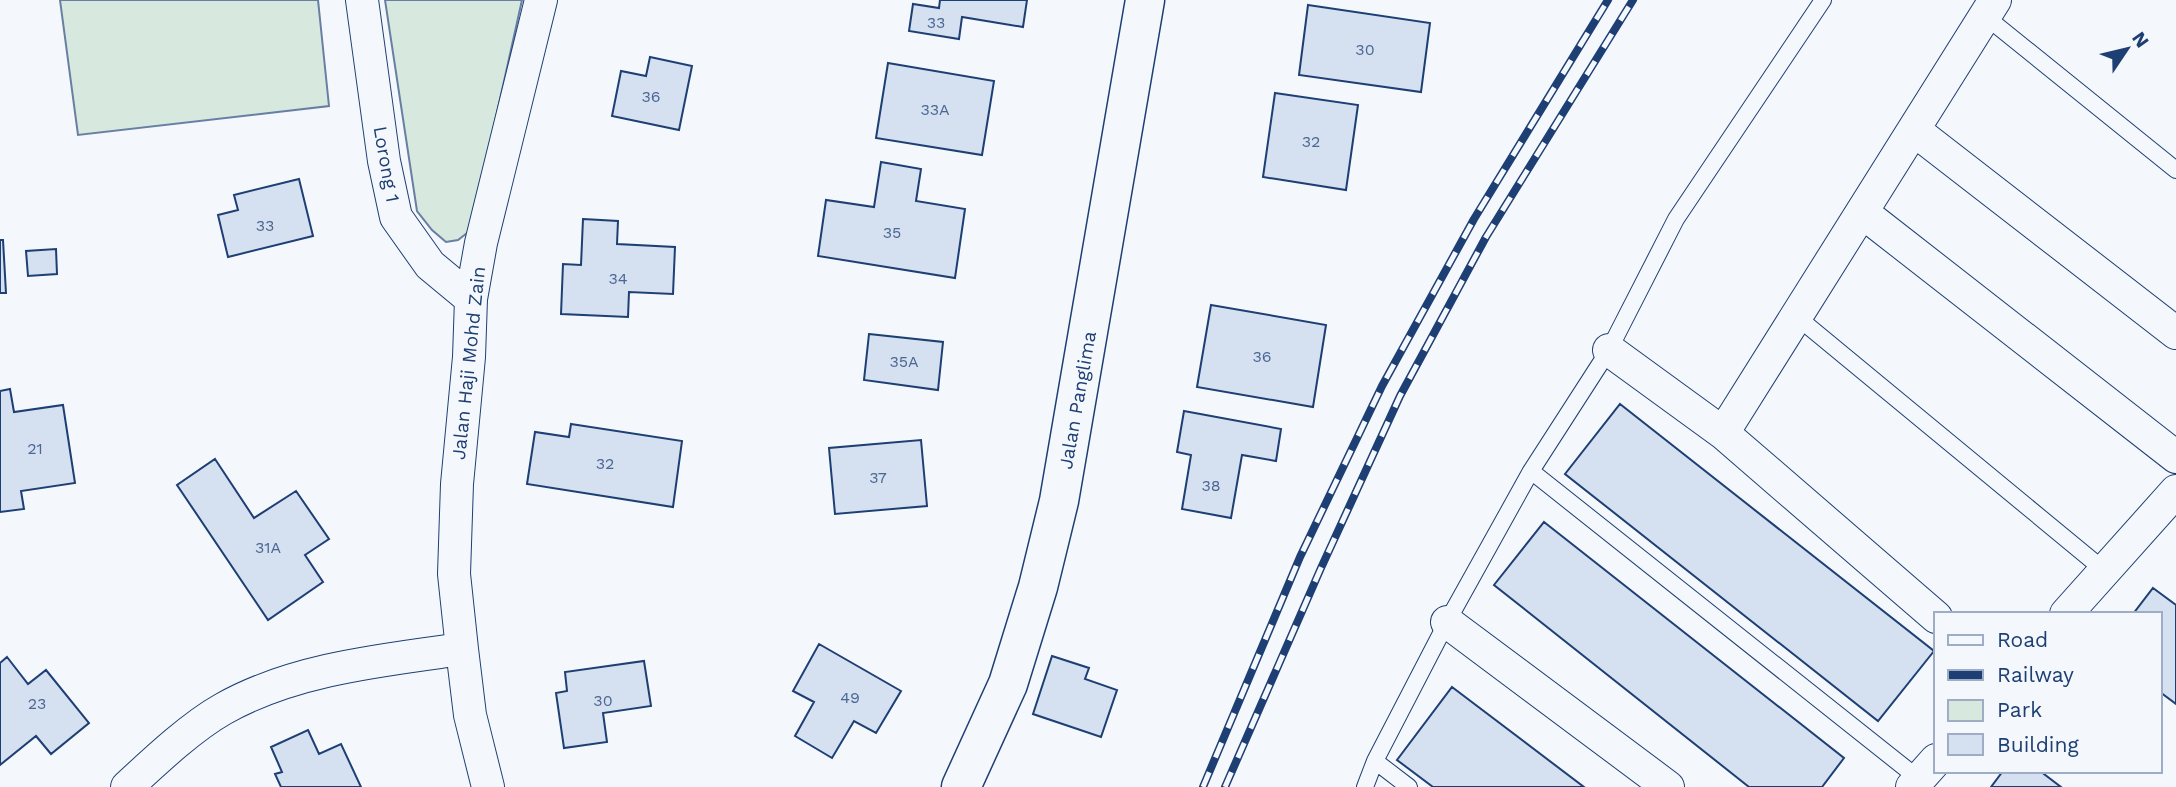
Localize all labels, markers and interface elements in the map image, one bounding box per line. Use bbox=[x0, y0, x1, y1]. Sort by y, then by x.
house number: 33 bbox=[927, 13, 945, 32]
north arrow bbox=[2092, 14, 2162, 84]
text: N bbox=[2127, 27, 2154, 52]
house number: 30 bbox=[1355, 40, 1375, 59]
house number: 36 bbox=[641, 87, 661, 106]
house number: 33A bbox=[920, 100, 950, 119]
street label: Lorong 1 bbox=[369, 124, 404, 204]
house number: 32 bbox=[1302, 132, 1320, 151]
house number: 33 bbox=[256, 216, 274, 235]
house number: 35 bbox=[883, 223, 901, 242]
street label: Jalan Haji Mohd Zain bbox=[447, 265, 490, 461]
house number: 34 bbox=[608, 269, 628, 288]
street label: Jalan Panglima bbox=[1054, 329, 1101, 471]
house number: 36 bbox=[1252, 347, 1272, 366]
house number: 35A bbox=[889, 352, 919, 371]
house number: 21 bbox=[27, 439, 43, 458]
house number: 32 bbox=[596, 454, 614, 473]
house number: 37 bbox=[869, 468, 887, 487]
house number: 38 bbox=[1201, 476, 1221, 495]
house number: 31A bbox=[255, 538, 281, 557]
legend bbox=[1934, 612, 2162, 773]
text: Road bbox=[1997, 627, 2048, 652]
text: Railway bbox=[1997, 662, 2074, 687]
house number: 49 bbox=[840, 688, 860, 707]
house number: 30 bbox=[593, 691, 613, 710]
house number: 23 bbox=[28, 694, 46, 713]
text: Park bbox=[1997, 697, 2042, 722]
text: Building bbox=[1997, 732, 2079, 757]

